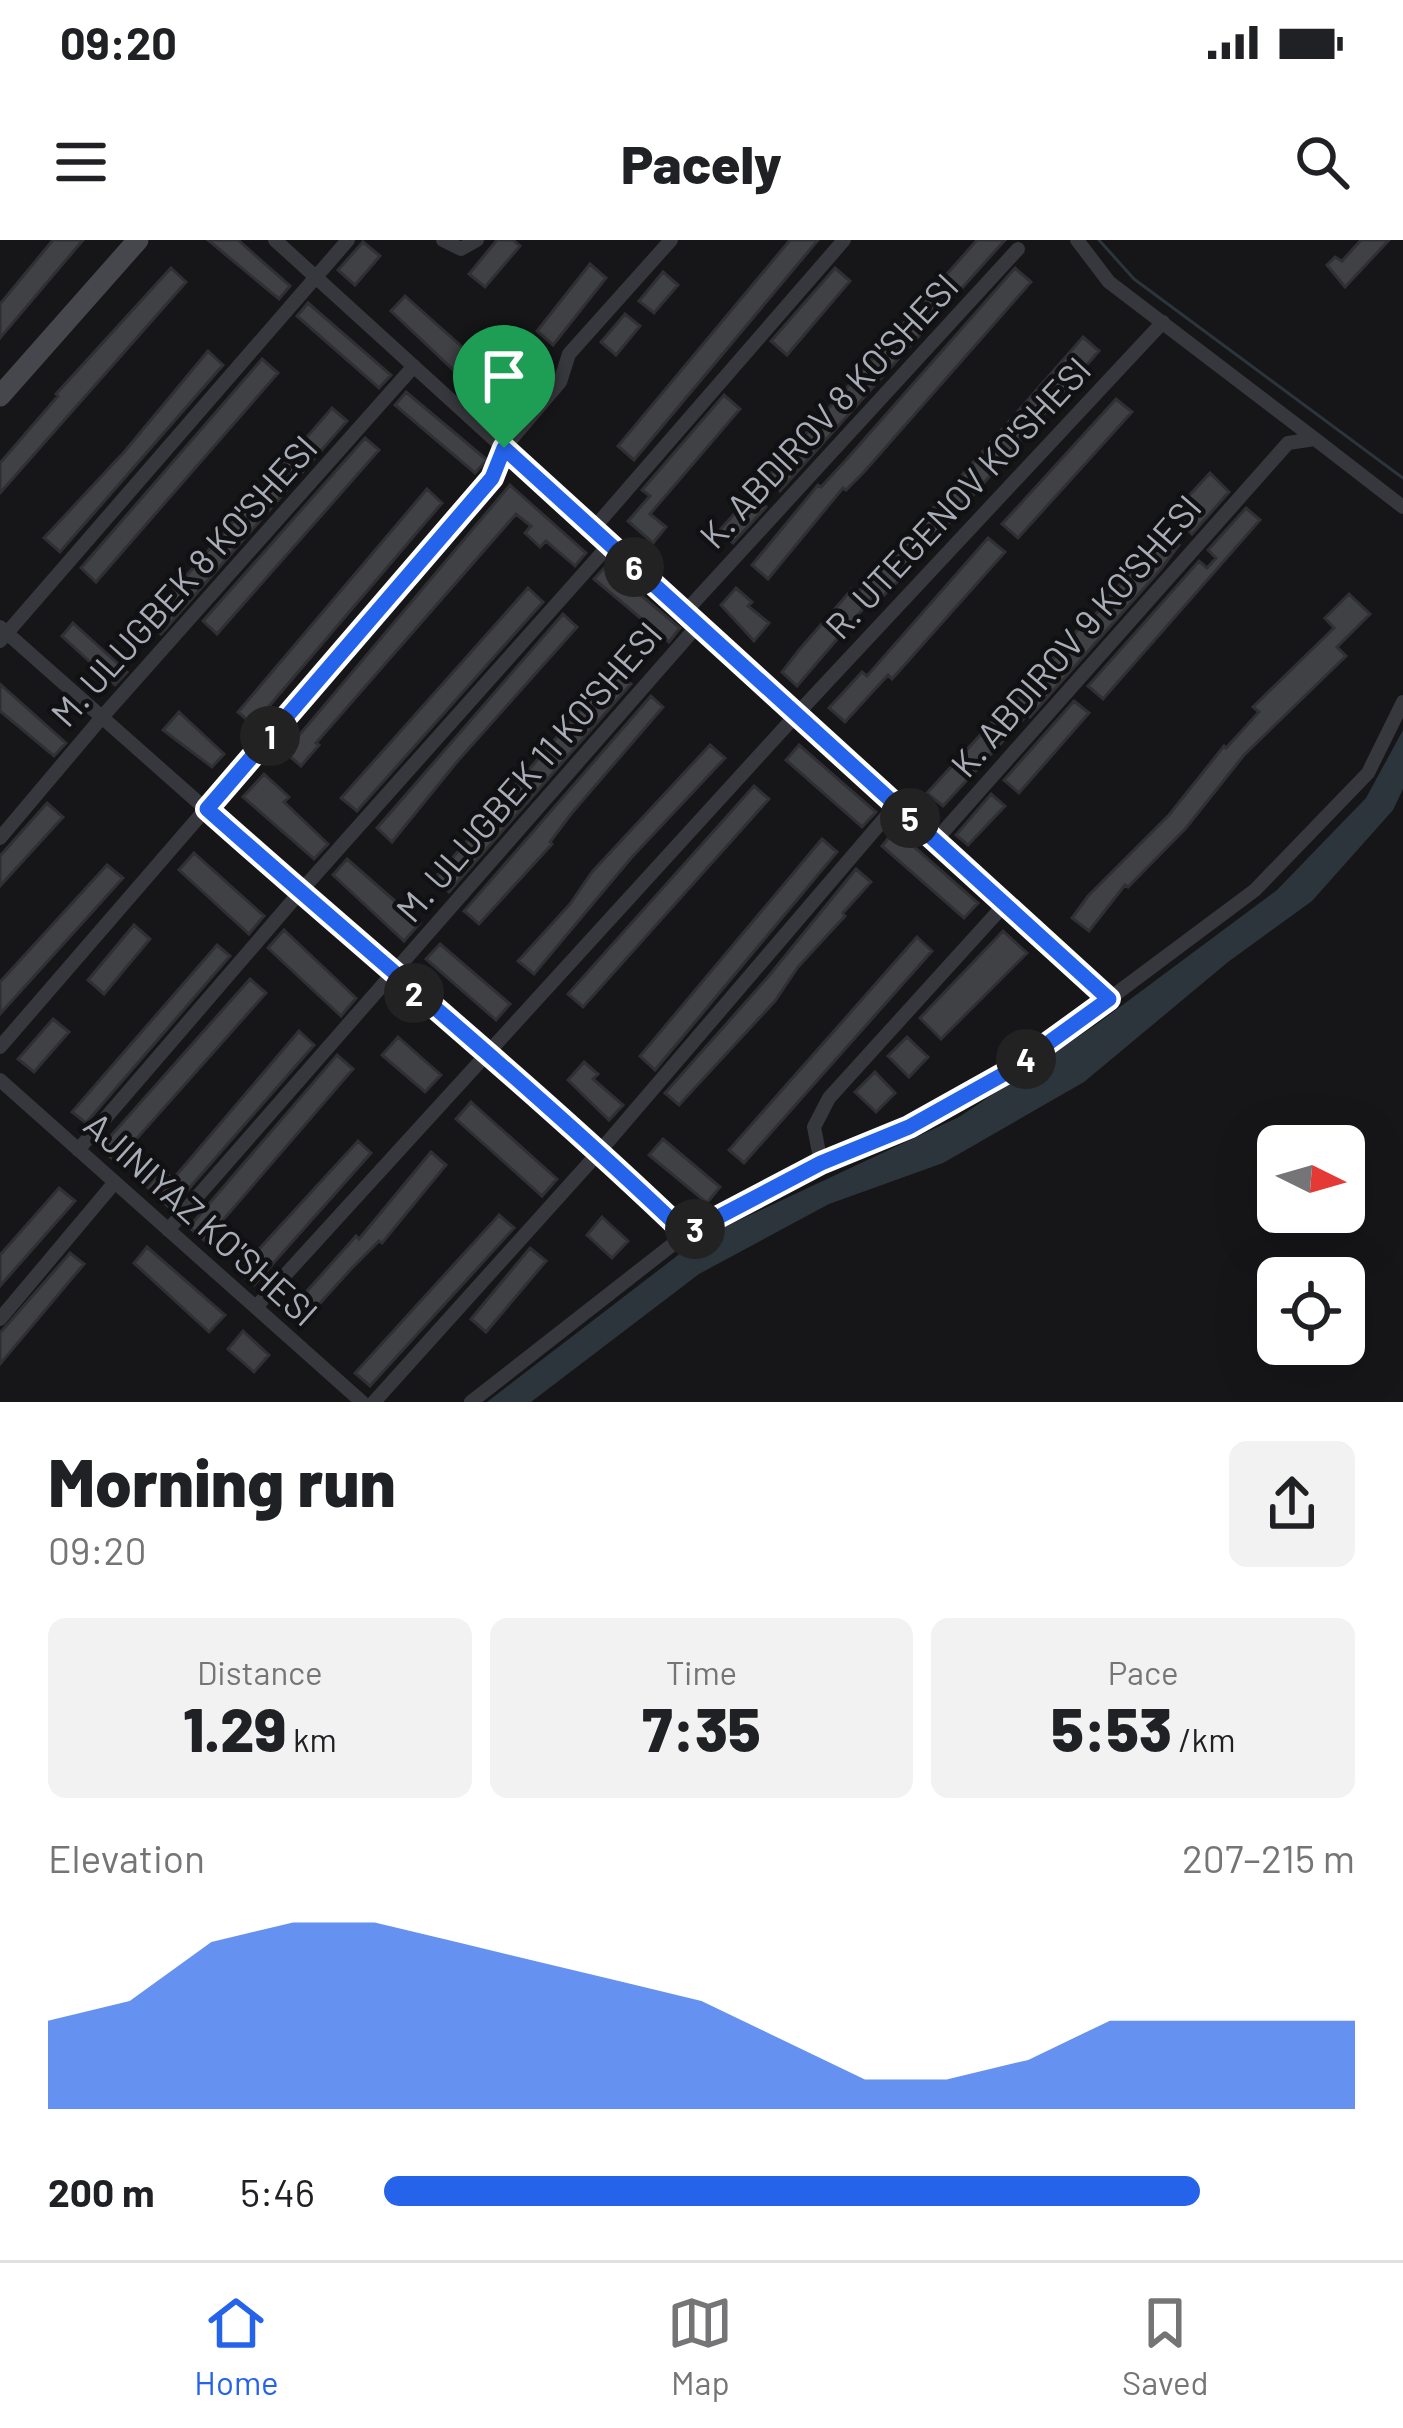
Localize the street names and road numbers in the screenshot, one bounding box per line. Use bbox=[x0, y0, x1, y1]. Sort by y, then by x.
street label: K. ABDIROV 8 KO'SHESI bbox=[690, 264, 966, 556]
street label: R. UTEGENOV KO'SHESI bbox=[815, 347, 1098, 647]
street label: M. ULUGBEK 8 KO'SHESI bbox=[41, 426, 325, 734]
street label: K. ABDIROV 9 KO'SHESI bbox=[941, 485, 1209, 785]
street label: M. ULUGBEK 11 KO'SHESI bbox=[386, 612, 670, 930]
street label: AJINIYAZ KO'SHESI bbox=[77, 1102, 327, 1334]

